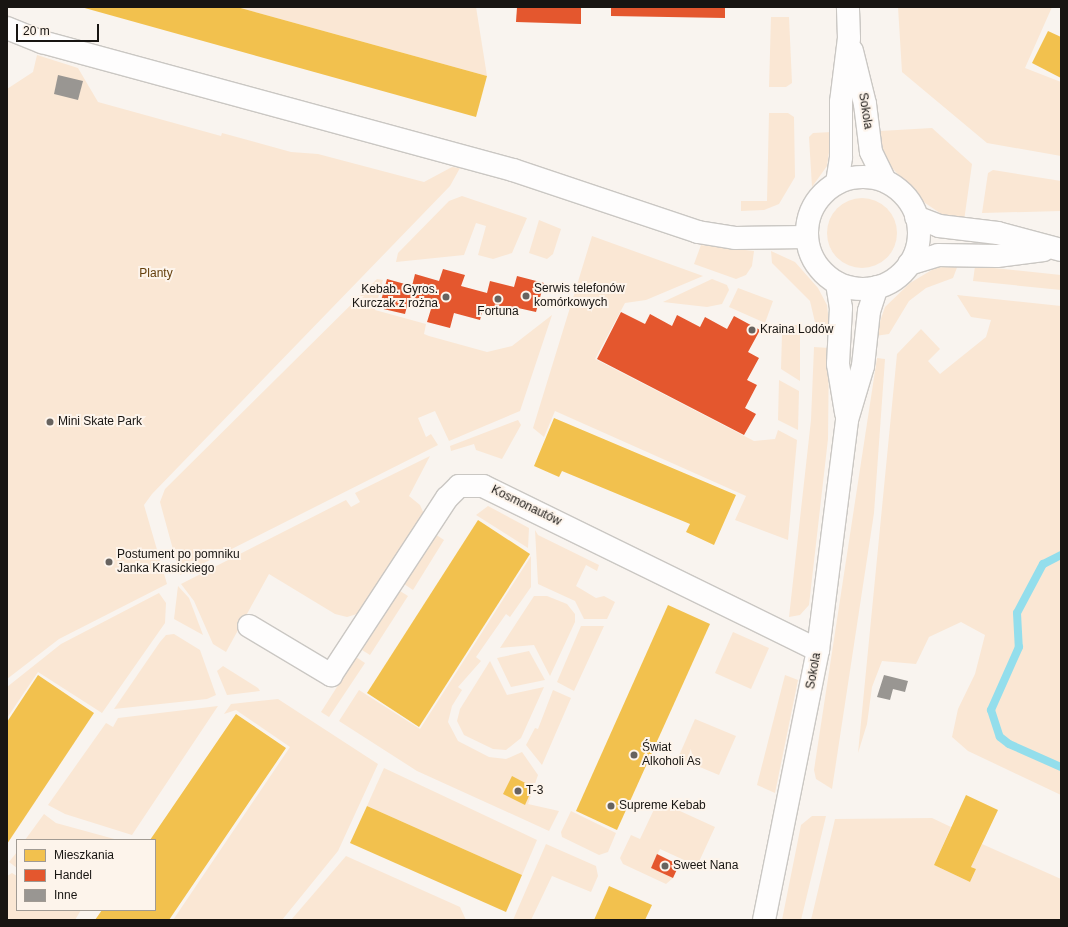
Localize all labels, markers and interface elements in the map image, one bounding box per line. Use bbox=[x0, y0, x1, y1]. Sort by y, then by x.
scale bar bbox=[18, 16, 101, 42]
text: 20 m bbox=[23, 24, 50, 38]
street label: Sokola bbox=[855, 92, 875, 130]
park label: Planty bbox=[139, 267, 173, 281]
place label: Serwis telefonów komórkowych bbox=[534, 282, 625, 310]
place label: Kebab. Gyros. Kurczak z rożna bbox=[352, 283, 438, 311]
marker: Serwis telefonów komórkowych bbox=[521, 291, 531, 301]
marker: Kebab. Gyros. Kurczak z rożna bbox=[441, 292, 451, 302]
marker: Fortuna bbox=[493, 294, 503, 304]
place label: Fortuna bbox=[477, 305, 519, 319]
place label: Kraina Lodów bbox=[760, 323, 833, 337]
marker: Kraina Lodów bbox=[747, 325, 757, 335]
place label: Mini Skate Park bbox=[58, 415, 142, 429]
marker: Mini Skate Park bbox=[45, 417, 55, 427]
street label: Kosmonautów bbox=[489, 483, 563, 529]
place label: Postument po pomniku Janka Krasickiego bbox=[117, 548, 240, 576]
marker: Postument po pomniku Janka Krasickiego bbox=[104, 557, 114, 567]
street label: Sokola bbox=[804, 652, 824, 690]
place label: Świat Alkoholi As bbox=[642, 741, 701, 769]
marker: Świat Alkoholi As bbox=[629, 750, 639, 760]
place label: T-3 bbox=[526, 784, 543, 798]
marker: T-3 bbox=[513, 786, 523, 796]
place label: Supreme Kebab bbox=[619, 799, 706, 813]
marker: Supreme Kebab bbox=[606, 801, 616, 811]
legend bbox=[16, 839, 156, 911]
text: Mieszkania bbox=[54, 848, 114, 862]
place label: Sweet Nana bbox=[673, 859, 738, 873]
marker: Sweet Nana bbox=[660, 861, 670, 871]
text: Handel bbox=[54, 868, 92, 882]
text: Inne bbox=[54, 888, 77, 902]

